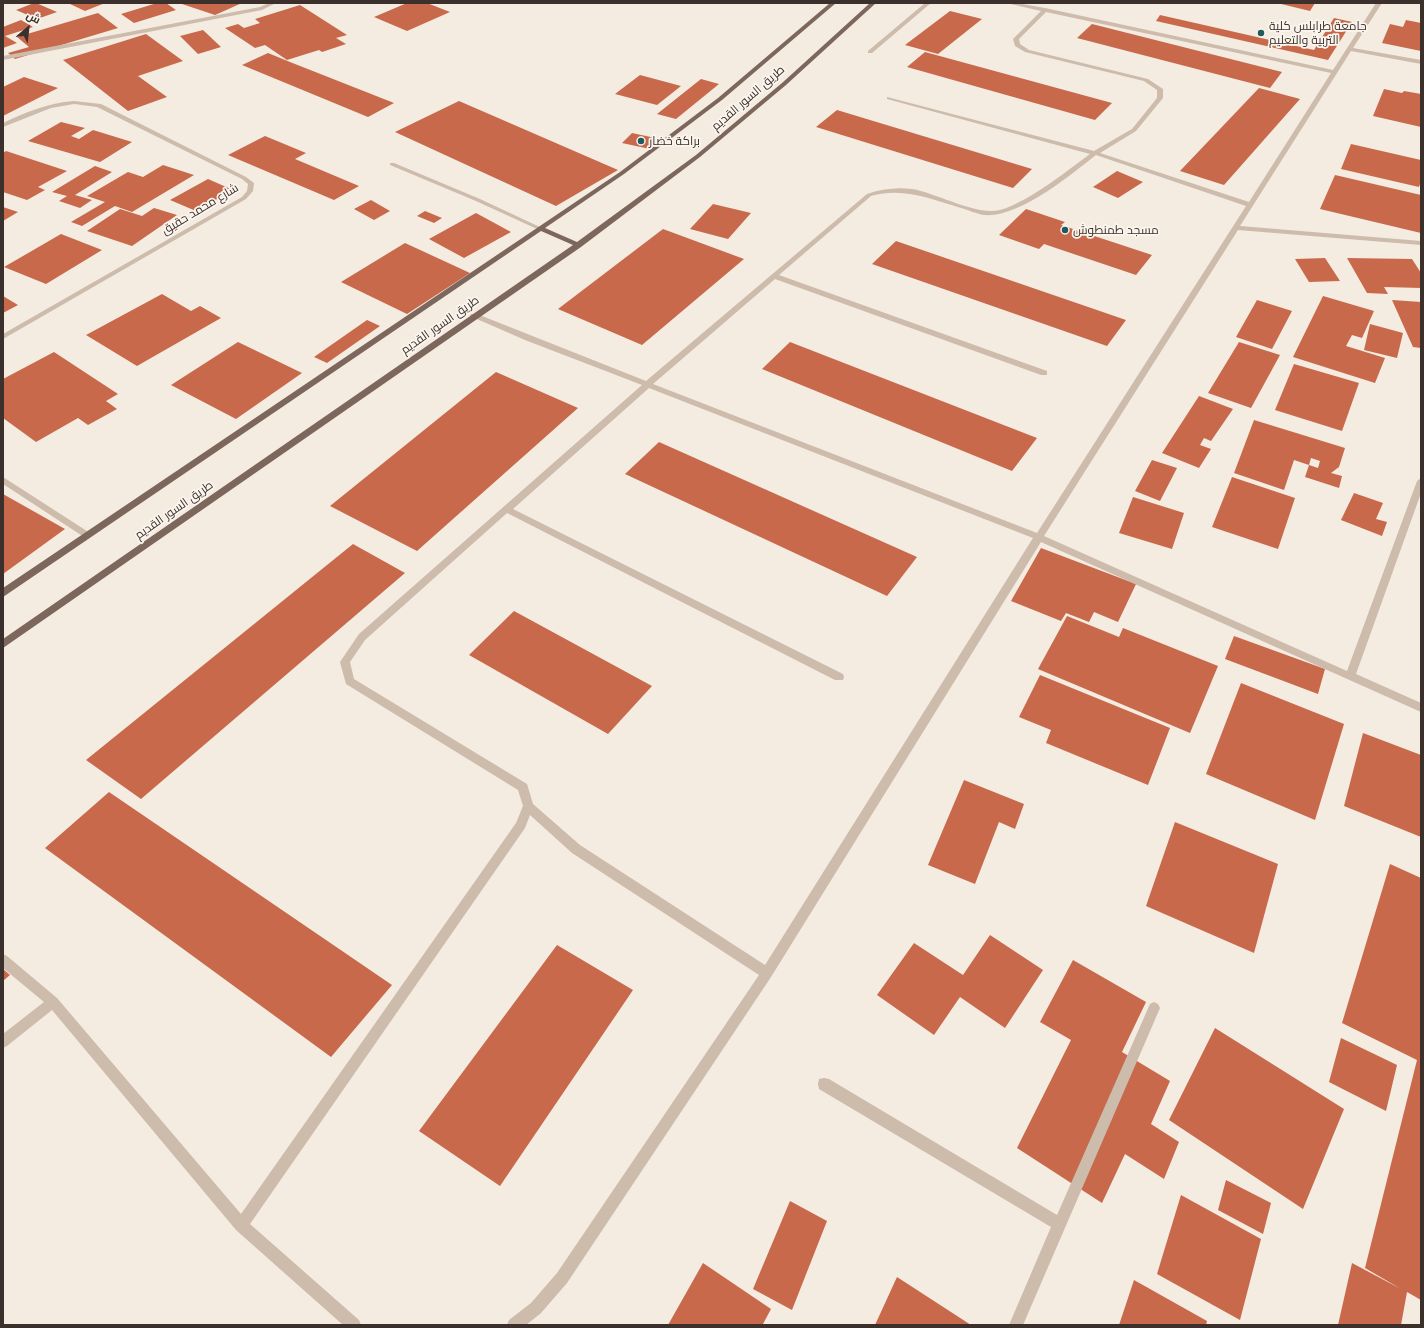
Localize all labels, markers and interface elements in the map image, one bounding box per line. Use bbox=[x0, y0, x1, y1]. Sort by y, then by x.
north arrow bbox=[8, 8, 48, 48]
text: ش bbox=[25, 8, 43, 26]
place label: جامعة طرابلس كلية التربية والتعليم bbox=[1269, 19, 1367, 47]
marker: جامعة طرابلس كلية التربية والتعليم bbox=[1256, 28, 1266, 38]
street label: طريق السور القديم bbox=[709, 62, 787, 134]
place label: براكة خضار bbox=[649, 134, 700, 148]
marker: براكة خضار bbox=[636, 136, 646, 146]
street label: شارع محمد حقيق bbox=[159, 180, 241, 238]
place label: مسجد طمنطوش bbox=[1073, 223, 1159, 237]
marker: مسجد طمنطوش bbox=[1060, 225, 1070, 235]
street label: طريق السور القديم bbox=[398, 293, 482, 357]
street label: طريق السور القديم bbox=[132, 478, 216, 542]

